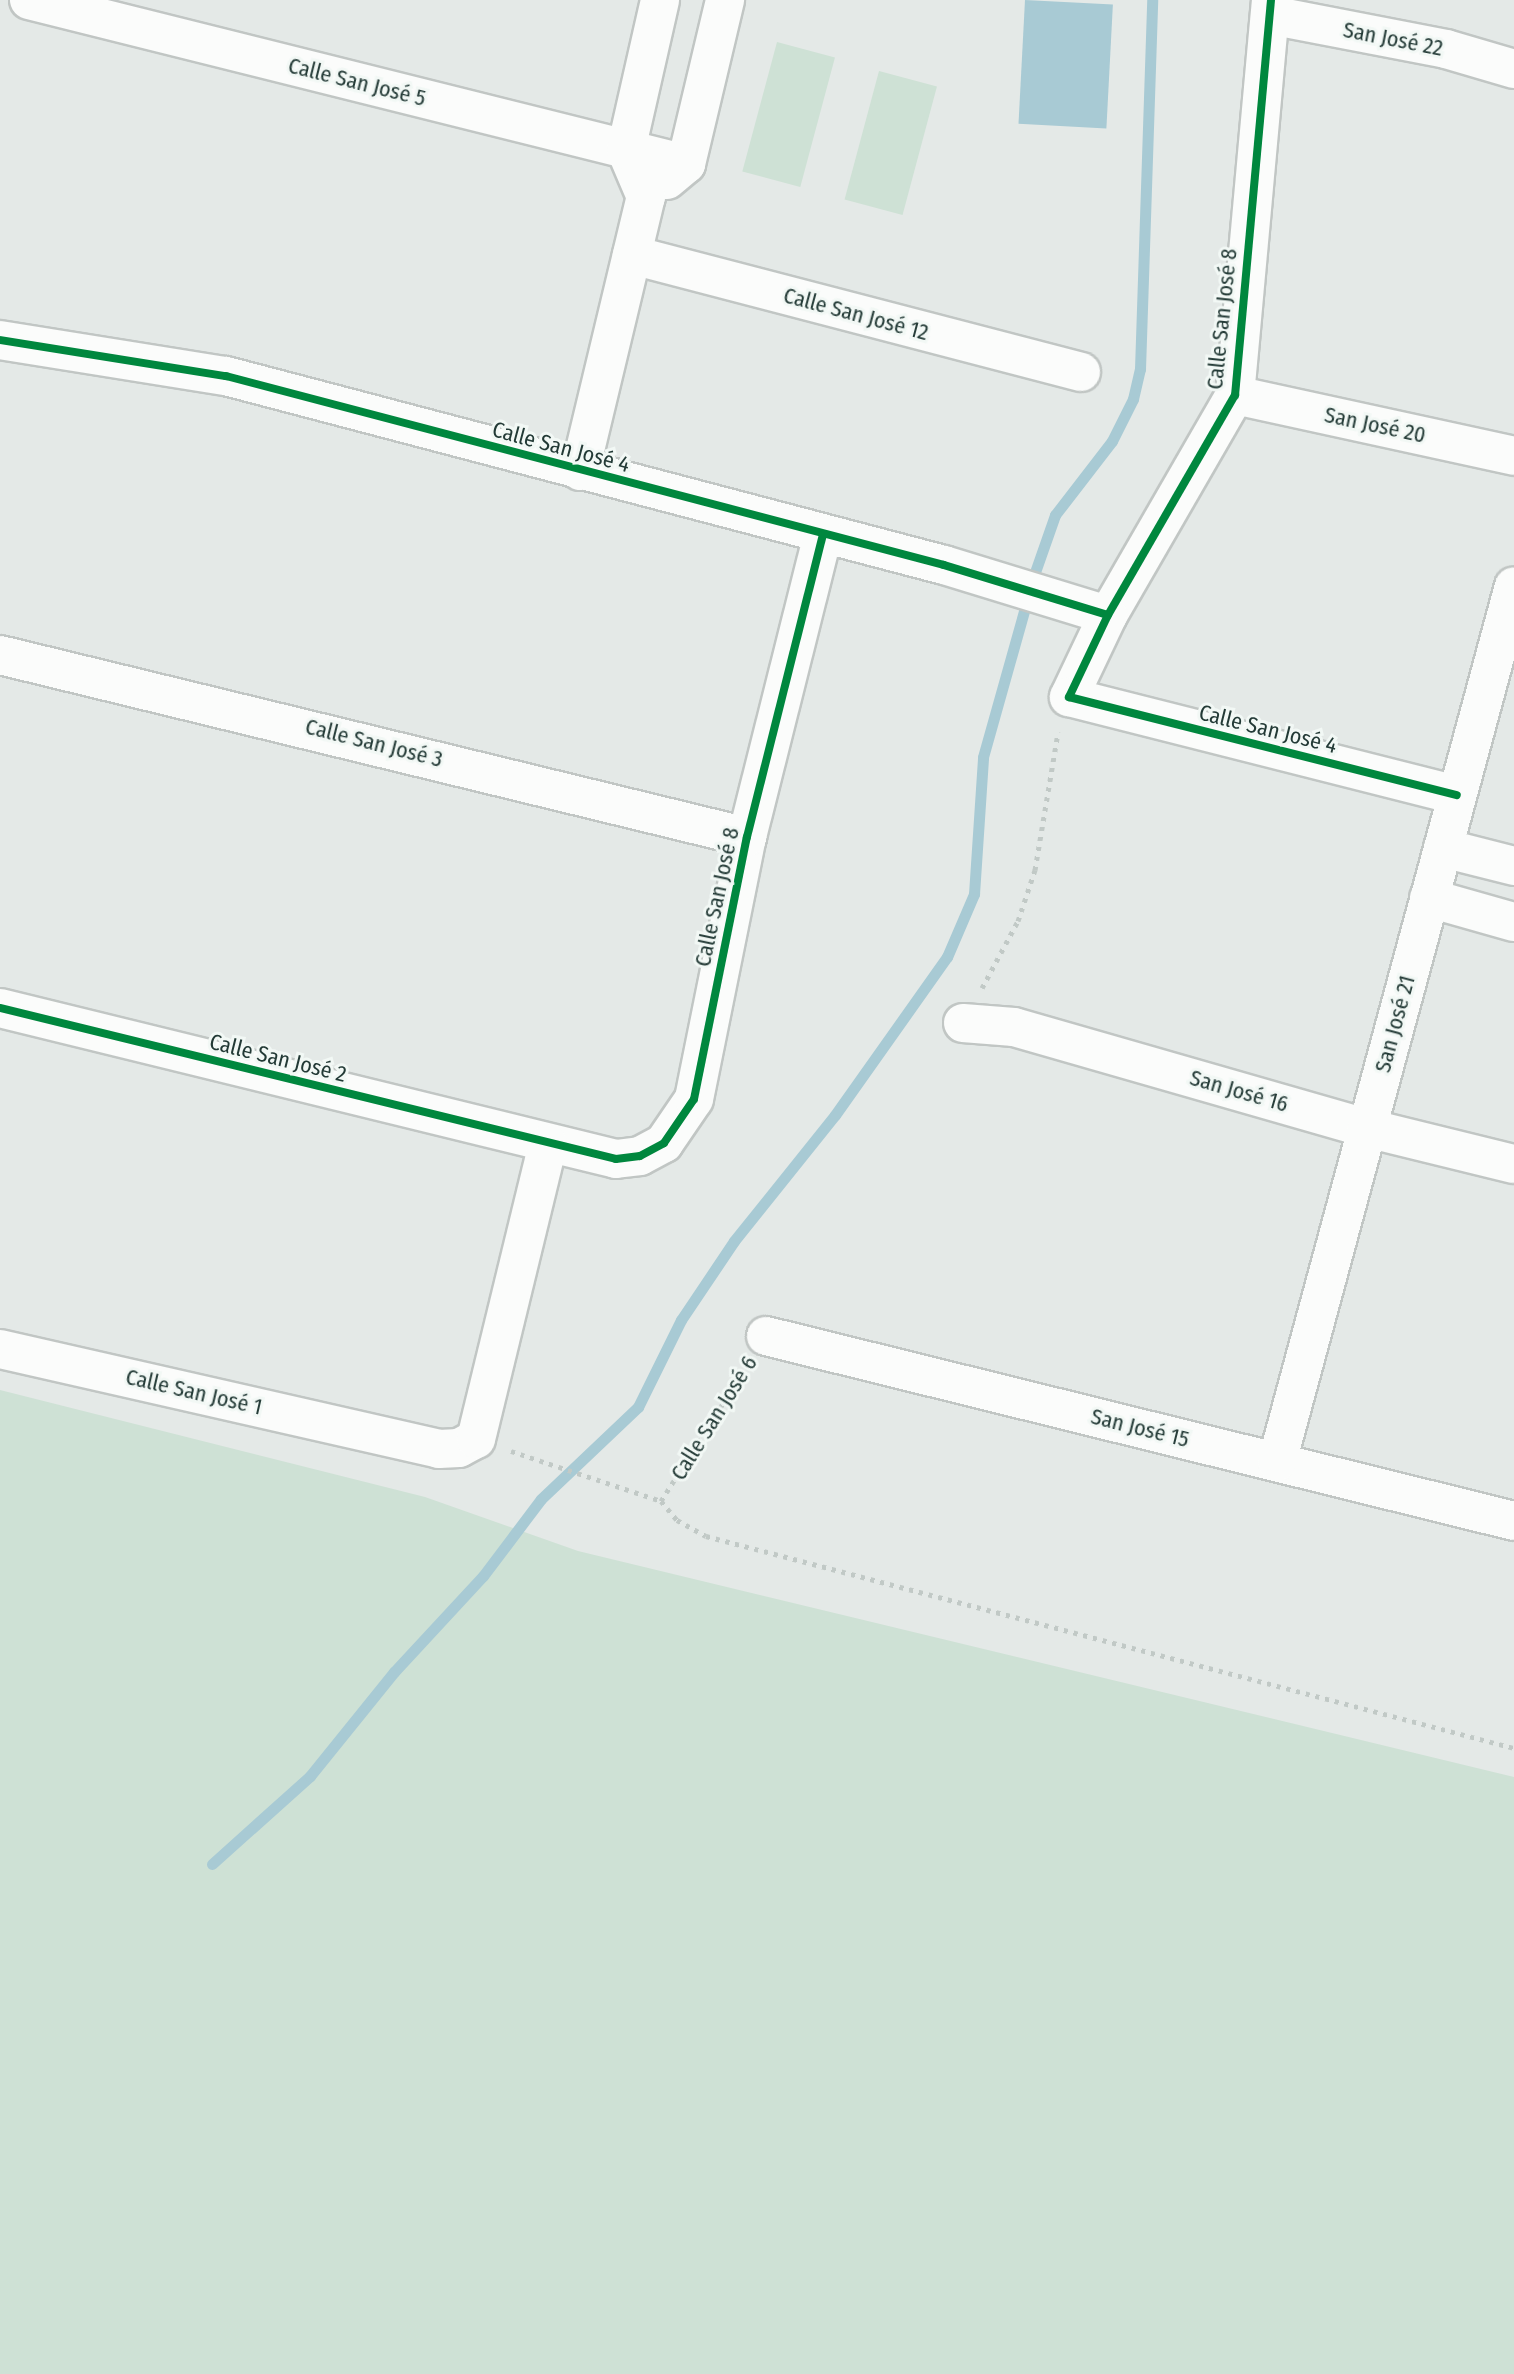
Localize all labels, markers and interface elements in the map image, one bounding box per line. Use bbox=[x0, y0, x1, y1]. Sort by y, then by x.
street label: San José 22 bbox=[1341, 16, 1445, 62]
street label: Calle San José 5 bbox=[286, 52, 428, 112]
street label: Calle San José 8 bbox=[1201, 247, 1243, 391]
street label: Calle San José 12 bbox=[781, 282, 931, 346]
street label: San José 20 bbox=[1322, 401, 1428, 449]
street label: Calle San José 4 bbox=[489, 416, 633, 478]
street label: Calle San José 4 bbox=[1196, 699, 1340, 759]
street label: Calle San José 3 bbox=[303, 713, 445, 773]
street label: Calle San José 8 bbox=[689, 825, 745, 969]
street label: San José 21 bbox=[1369, 973, 1421, 1075]
street label: Calle San José 2 bbox=[207, 1028, 349, 1088]
street label: San José 16 bbox=[1187, 1064, 1291, 1118]
street label: Calle San José 6 bbox=[665, 1351, 763, 1485]
street label: Calle San José 1 bbox=[123, 1363, 265, 1421]
street label: San José 15 bbox=[1088, 1403, 1192, 1453]

